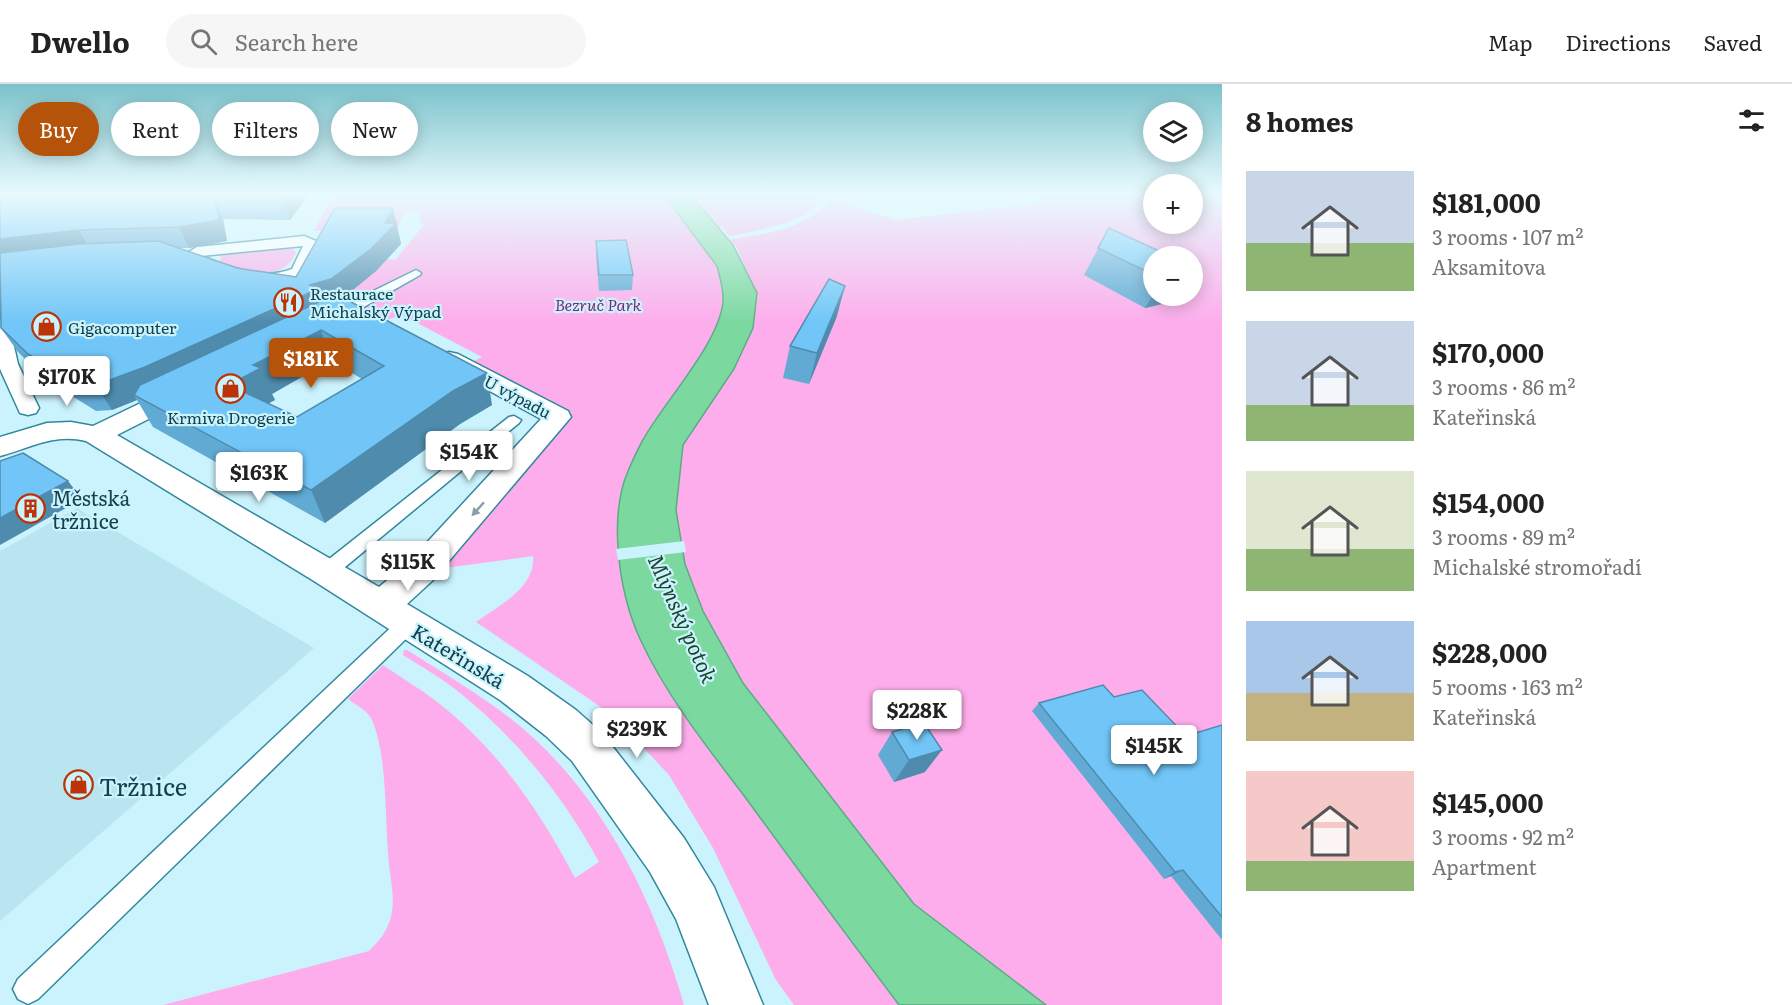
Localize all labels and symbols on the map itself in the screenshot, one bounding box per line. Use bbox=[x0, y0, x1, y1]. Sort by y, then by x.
place label: Restaurace Michalský Výpad bbox=[310, 281, 442, 323]
restaurant icon: Restaurace Michalský Výpad bbox=[273, 286, 305, 318]
park label: Bezruč Park bbox=[555, 292, 641, 316]
shop icon: Gigacomputer bbox=[31, 311, 63, 343]
place label: Gigacomputer bbox=[68, 315, 177, 339]
pin: $181K bbox=[269, 338, 353, 389]
pin: $170K bbox=[25, 356, 109, 407]
street label: U výpadu bbox=[480, 368, 556, 424]
shop icon: Krmiva Drogerie bbox=[215, 373, 247, 405]
place label: Krmiva Drogerie bbox=[167, 405, 295, 429]
pin: $154K bbox=[427, 431, 511, 482]
pin: $163K bbox=[217, 452, 301, 503]
place label: Městská tržnice bbox=[52, 482, 130, 535]
building icon: Městská tržnice bbox=[15, 493, 47, 525]
one-way arrow bbox=[472, 501, 485, 516]
pin: $115K bbox=[366, 541, 450, 592]
water label: Mlýnský potok bbox=[642, 549, 726, 688]
street label: Kateřinská bbox=[407, 615, 512, 695]
pin: $228K bbox=[875, 690, 959, 741]
pin: $239K bbox=[595, 708, 679, 759]
pin: $145K bbox=[1112, 725, 1196, 776]
place label: Tržnice bbox=[99, 768, 187, 803]
shop icon: Tržnice bbox=[62, 769, 94, 801]

